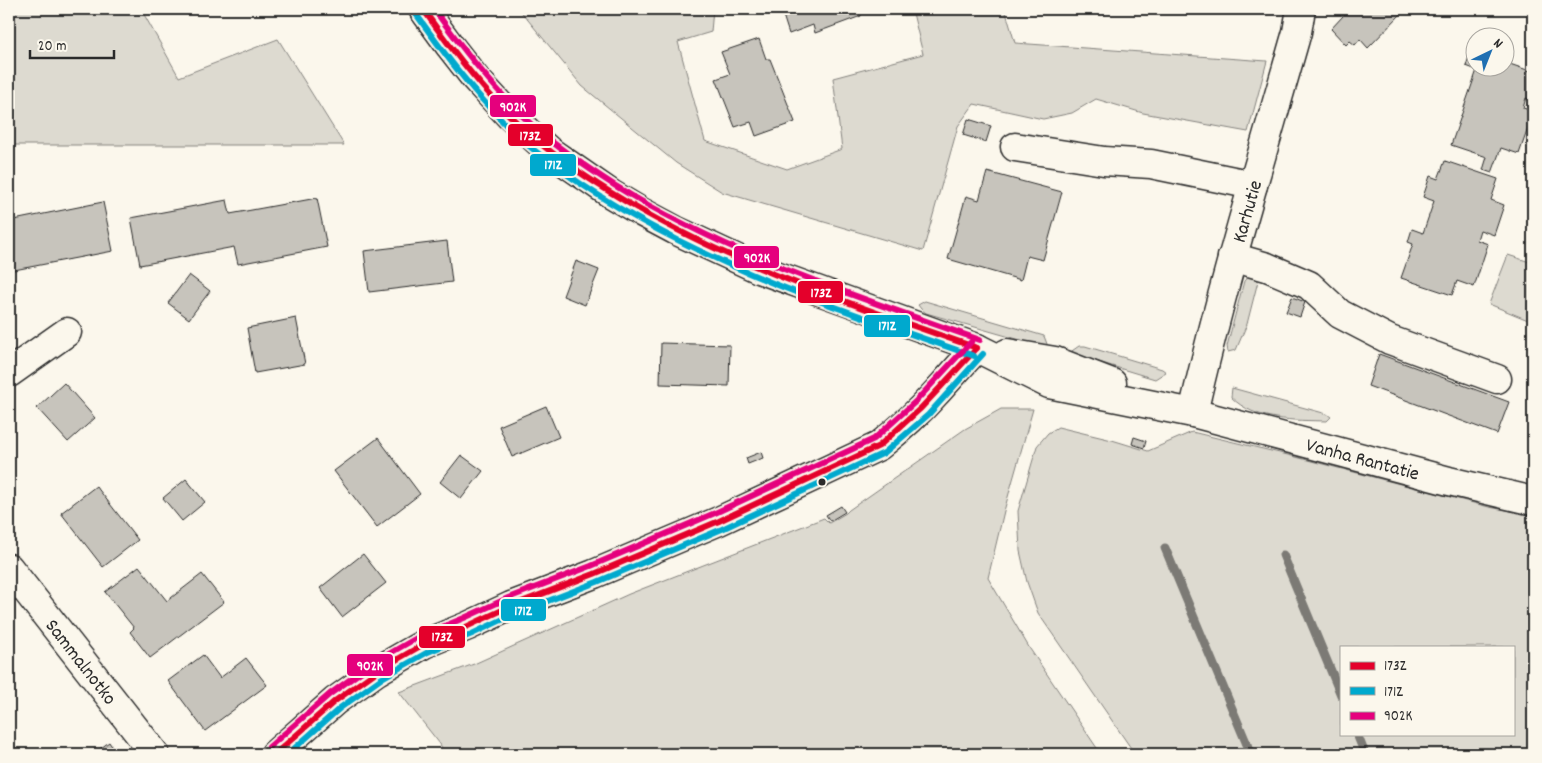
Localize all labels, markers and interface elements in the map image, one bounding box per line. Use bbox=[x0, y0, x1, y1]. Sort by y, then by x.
scale bar bbox=[30, 28, 114, 60]
north arrow bbox=[1464, 28, 1514, 78]
text: N bbox=[1488, 34, 1507, 54]
text: 20 m bbox=[38, 36, 66, 58]
line badge: 902K bbox=[489, 94, 537, 118]
text: 902K bbox=[500, 98, 527, 118]
line badge: 173Z bbox=[507, 123, 554, 147]
text: 173Z bbox=[520, 127, 541, 147]
line badge: 171Z bbox=[529, 153, 577, 177]
text: 171Z bbox=[544, 156, 563, 176]
street label: Karhutie bbox=[1227, 177, 1271, 246]
line badge: 902K bbox=[733, 245, 780, 269]
text: 902K bbox=[744, 249, 771, 269]
line badge: 173Z bbox=[797, 280, 844, 304]
text: 173Z bbox=[811, 284, 832, 304]
line badge: 171Z bbox=[863, 314, 911, 338]
text: 171Z bbox=[878, 317, 897, 337]
street label: Vanha Rantatie bbox=[1302, 432, 1422, 490]
unlabelled marker bbox=[817, 477, 827, 487]
line badge: 171Z bbox=[500, 598, 547, 622]
text: 171Z bbox=[514, 602, 533, 622]
street label: Sammalnotko bbox=[37, 614, 122, 712]
line badge: 173Z bbox=[418, 625, 466, 649]
text: 173Z bbox=[432, 628, 453, 648]
legend bbox=[1340, 646, 1514, 736]
line badge: 902K bbox=[346, 653, 394, 677]
text: 173Z bbox=[1384, 656, 1407, 678]
text: 902K bbox=[357, 657, 384, 677]
text: 171Z bbox=[1384, 682, 1403, 704]
text: 902K bbox=[1384, 706, 1413, 728]

